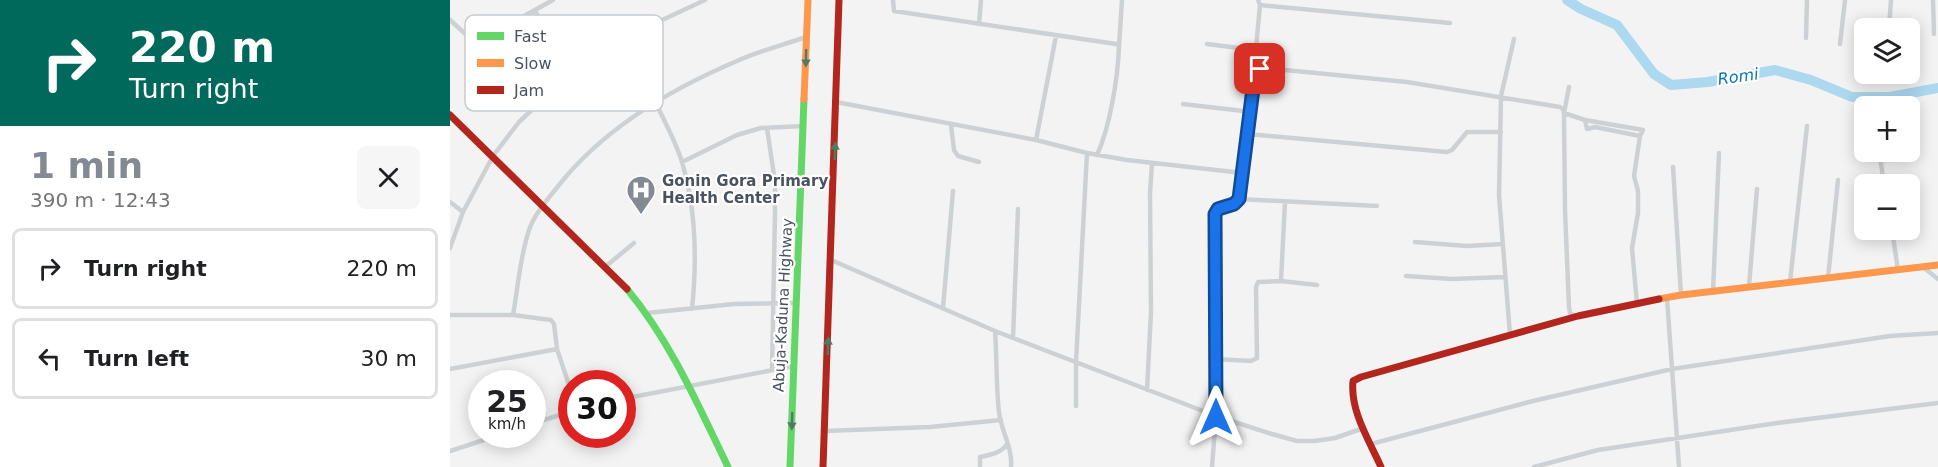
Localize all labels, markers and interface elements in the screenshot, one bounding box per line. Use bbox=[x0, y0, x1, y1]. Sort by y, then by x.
legend bbox=[465, 15, 663, 111]
map controls bbox=[1854, 18, 1920, 240]
button: layers bbox=[1854, 18, 1920, 84]
text: 220 m bbox=[129, 23, 275, 72]
icon: right bbox=[30, 24, 108, 102]
text: Fast bbox=[514, 27, 546, 46]
pin bbox=[1234, 43, 1285, 94]
one-way arrow bbox=[801, 49, 811, 68]
icon: arrive bbox=[1243, 52, 1276, 85]
text: Slow bbox=[514, 54, 551, 73]
water label: Romi bbox=[1716, 64, 1760, 89]
text: Turn right bbox=[129, 73, 258, 104]
text: Jam bbox=[513, 81, 544, 100]
button: + bbox=[1854, 96, 1920, 162]
one-way arrow bbox=[830, 141, 839, 160]
text: 1 min bbox=[30, 145, 143, 186]
button: close bbox=[357, 146, 420, 209]
place label: Gonin Gora Primary Health Center bbox=[662, 172, 828, 207]
hospital icon: Gonin Gora Primary Health Center bbox=[625, 174, 657, 216]
button: − bbox=[1854, 174, 1920, 240]
text: 390 m · 12:43 bbox=[30, 188, 171, 212]
street label: Abuja-Kaduna Highway bbox=[769, 217, 797, 392]
icon: right bbox=[33, 252, 66, 285]
text: Turn right bbox=[84, 256, 207, 281]
text: 220 m bbox=[347, 256, 417, 281]
one-way arrow bbox=[823, 336, 833, 355]
icon: left bbox=[33, 342, 66, 375]
text: Turn left bbox=[84, 346, 189, 371]
text: 30 m bbox=[361, 346, 417, 371]
speed limit sign: 30 bbox=[558, 370, 636, 448]
text: 25 bbox=[486, 384, 528, 419]
position arrow bbox=[1184, 385, 1248, 449]
one-way arrow bbox=[787, 412, 797, 431]
text: km/h bbox=[488, 415, 526, 433]

